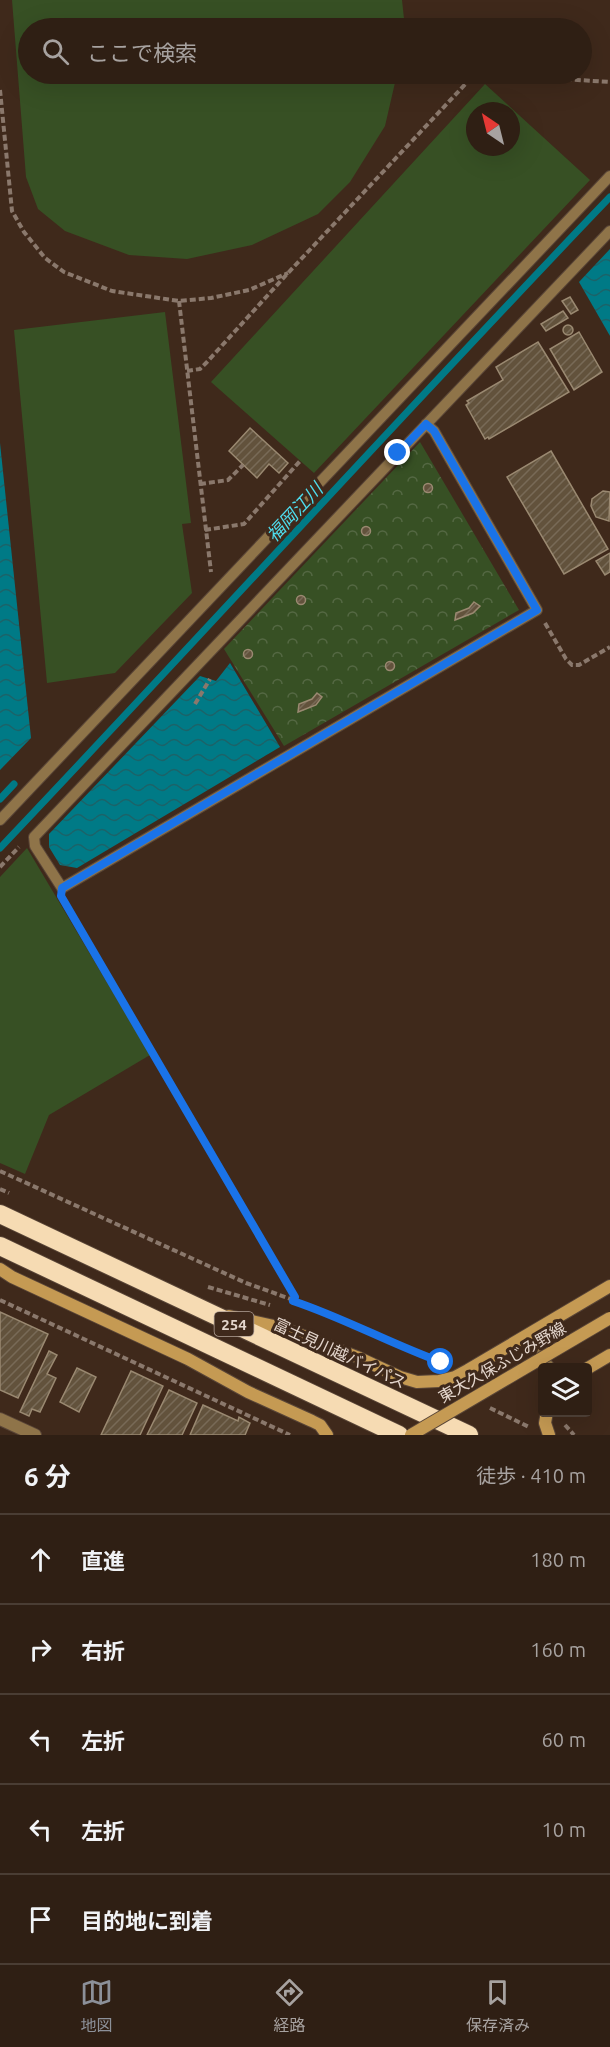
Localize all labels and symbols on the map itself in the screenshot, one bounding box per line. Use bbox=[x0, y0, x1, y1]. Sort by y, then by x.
north arrow bbox=[466, 102, 520, 156]
route end bbox=[384, 439, 410, 465]
water label: 福岡江川 bbox=[262, 477, 327, 545]
road number: 254 bbox=[214, 1312, 254, 1336]
street label: 富士見川越バイパス bbox=[271, 1314, 409, 1392]
street label: 東大久保ふじみ野線 bbox=[435, 1318, 569, 1406]
route start bbox=[427, 1348, 453, 1374]

